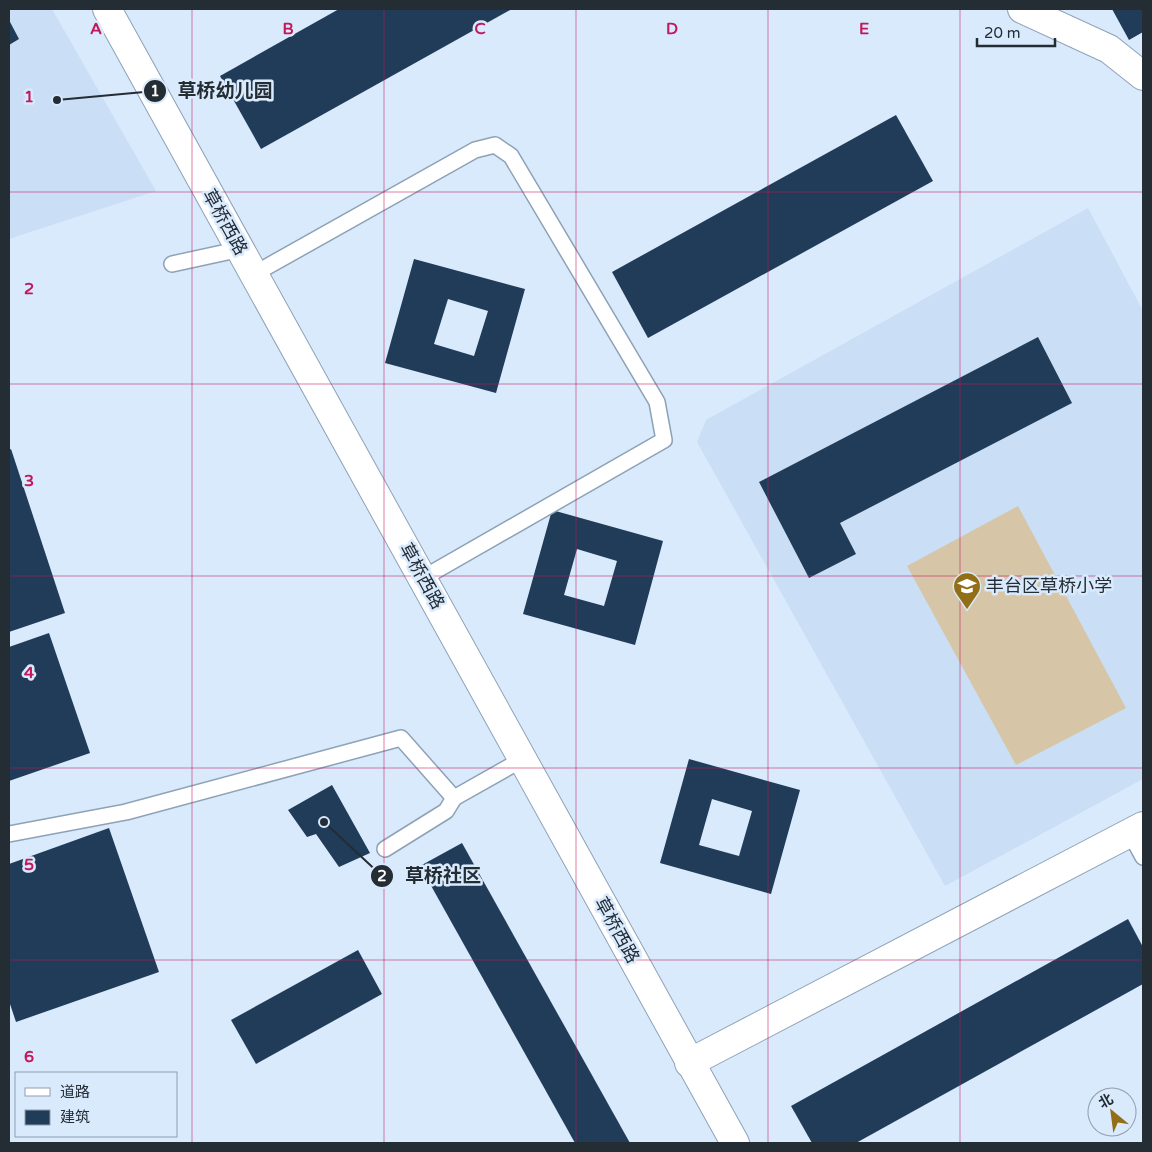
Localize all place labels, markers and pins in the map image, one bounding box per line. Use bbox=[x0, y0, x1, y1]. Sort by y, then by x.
callout: 草桥幼儿园 bbox=[142, 74, 282, 108]
school or university icon: 丰台区草桥小学 bbox=[952, 571, 982, 610]
place label: 丰台区草桥小学 bbox=[986, 575, 1112, 597]
callout: 草桥社区 bbox=[370, 859, 491, 893]

